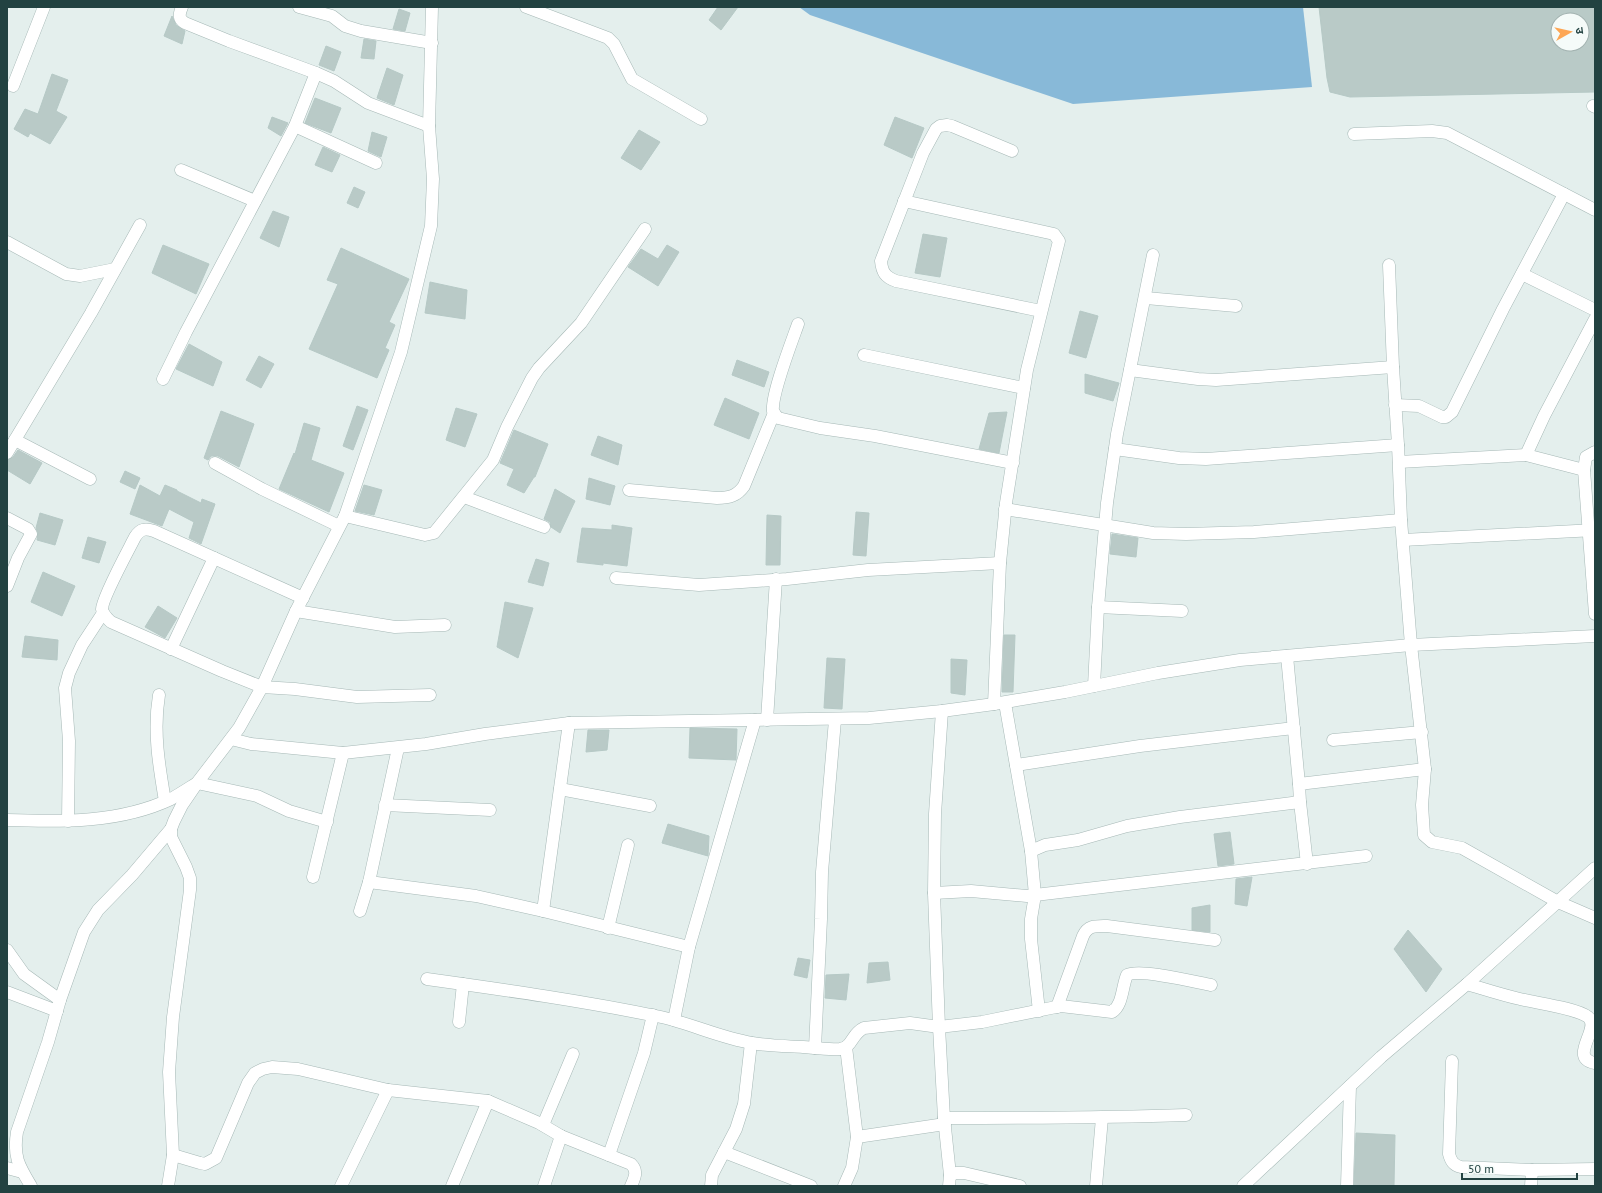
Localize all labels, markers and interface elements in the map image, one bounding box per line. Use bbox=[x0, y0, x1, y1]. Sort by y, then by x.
north arrow bbox=[1550, 12, 1590, 52]
text: उ bbox=[1573, 26, 1587, 35]
scale bar bbox=[1462, 1155, 1577, 1181]
text: 50 m bbox=[1468, 1161, 1494, 1176]

